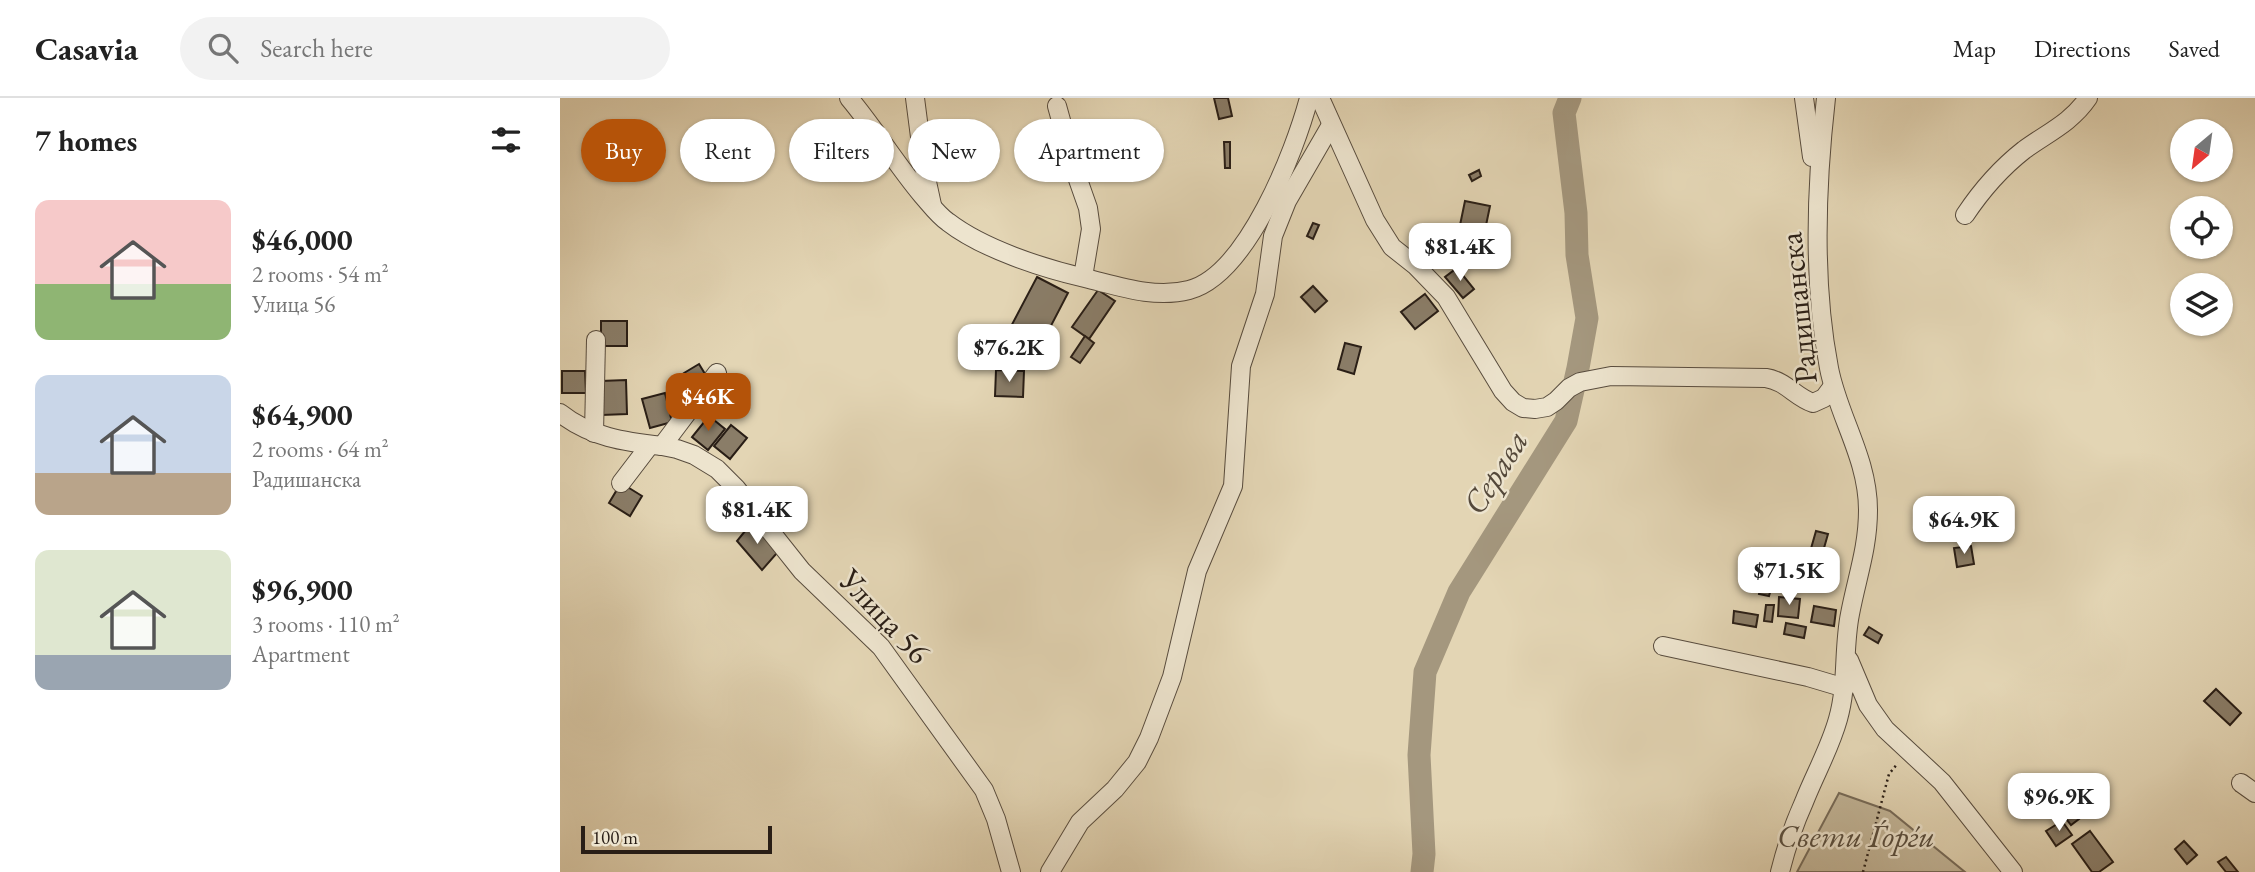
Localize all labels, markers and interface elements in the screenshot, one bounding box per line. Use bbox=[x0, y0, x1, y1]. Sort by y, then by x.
search box bbox=[180, 17, 670, 80]
text: Casavia bbox=[35, 27, 138, 70]
icon: search bbox=[204, 29, 242, 67]
text: Search here bbox=[260, 31, 373, 65]
text: Map bbox=[1953, 33, 1996, 64]
text: Directions bbox=[2034, 33, 2131, 64]
text: Saved bbox=[2169, 33, 2220, 64]
chip: Buy bbox=[581, 119, 666, 182]
chip: Rent bbox=[680, 119, 775, 182]
chip: Filters bbox=[789, 119, 894, 182]
chip: New bbox=[908, 119, 1000, 182]
chip: Apartment bbox=[1014, 119, 1164, 182]
north arrow bbox=[2170, 119, 2233, 182]
map controls bbox=[2170, 119, 2233, 336]
text: 7 homes bbox=[35, 121, 137, 160]
icon: filters bbox=[487, 121, 525, 159]
button: locate bbox=[2170, 196, 2233, 259]
text: $46,000 bbox=[252, 220, 353, 259]
pin: $81.4K bbox=[1403, 223, 1517, 283]
icon: home bbox=[91, 228, 175, 312]
street label: Радишанска bbox=[1769, 230, 1827, 386]
text: $81.4K bbox=[1425, 231, 1495, 261]
text: 2 rooms · 54 m² bbox=[252, 259, 389, 289]
button: layers bbox=[2170, 273, 2233, 336]
text: Улица 56 bbox=[252, 289, 335, 319]
pin: $76.2K bbox=[952, 324, 1066, 384]
text: $76.2K bbox=[974, 332, 1044, 362]
pin: $46K bbox=[667, 374, 749, 433]
text: $46K bbox=[682, 381, 734, 411]
text: $64,900 bbox=[252, 395, 353, 434]
icon: home bbox=[91, 403, 175, 487]
water label: Серава bbox=[1452, 422, 1538, 522]
text: 2 rooms · 64 m² bbox=[252, 434, 389, 464]
text: Радишанска bbox=[252, 464, 361, 494]
pin: $81.4K bbox=[700, 486, 814, 546]
text: $81.4K bbox=[722, 494, 792, 524]
pin: $64.9K bbox=[1907, 496, 2021, 556]
text: $64.9K bbox=[1929, 504, 1999, 534]
pin: $71.5K bbox=[1732, 547, 1846, 607]
text: $71.5K bbox=[1754, 555, 1824, 585]
street label: Улица 56 bbox=[829, 559, 940, 673]
text: $96,900 bbox=[252, 570, 353, 609]
icon: home bbox=[91, 578, 175, 662]
text: 3 rooms · 110 m² bbox=[252, 609, 400, 639]
text: Apartment bbox=[252, 639, 350, 669]
pin: $96.9K bbox=[2002, 774, 2116, 833]
text: $96.9K bbox=[2024, 781, 2094, 811]
park label: Свети Ѓорѓи bbox=[1777, 815, 1935, 857]
scale bar bbox=[581, 823, 772, 855]
text: 100 m bbox=[592, 825, 638, 850]

